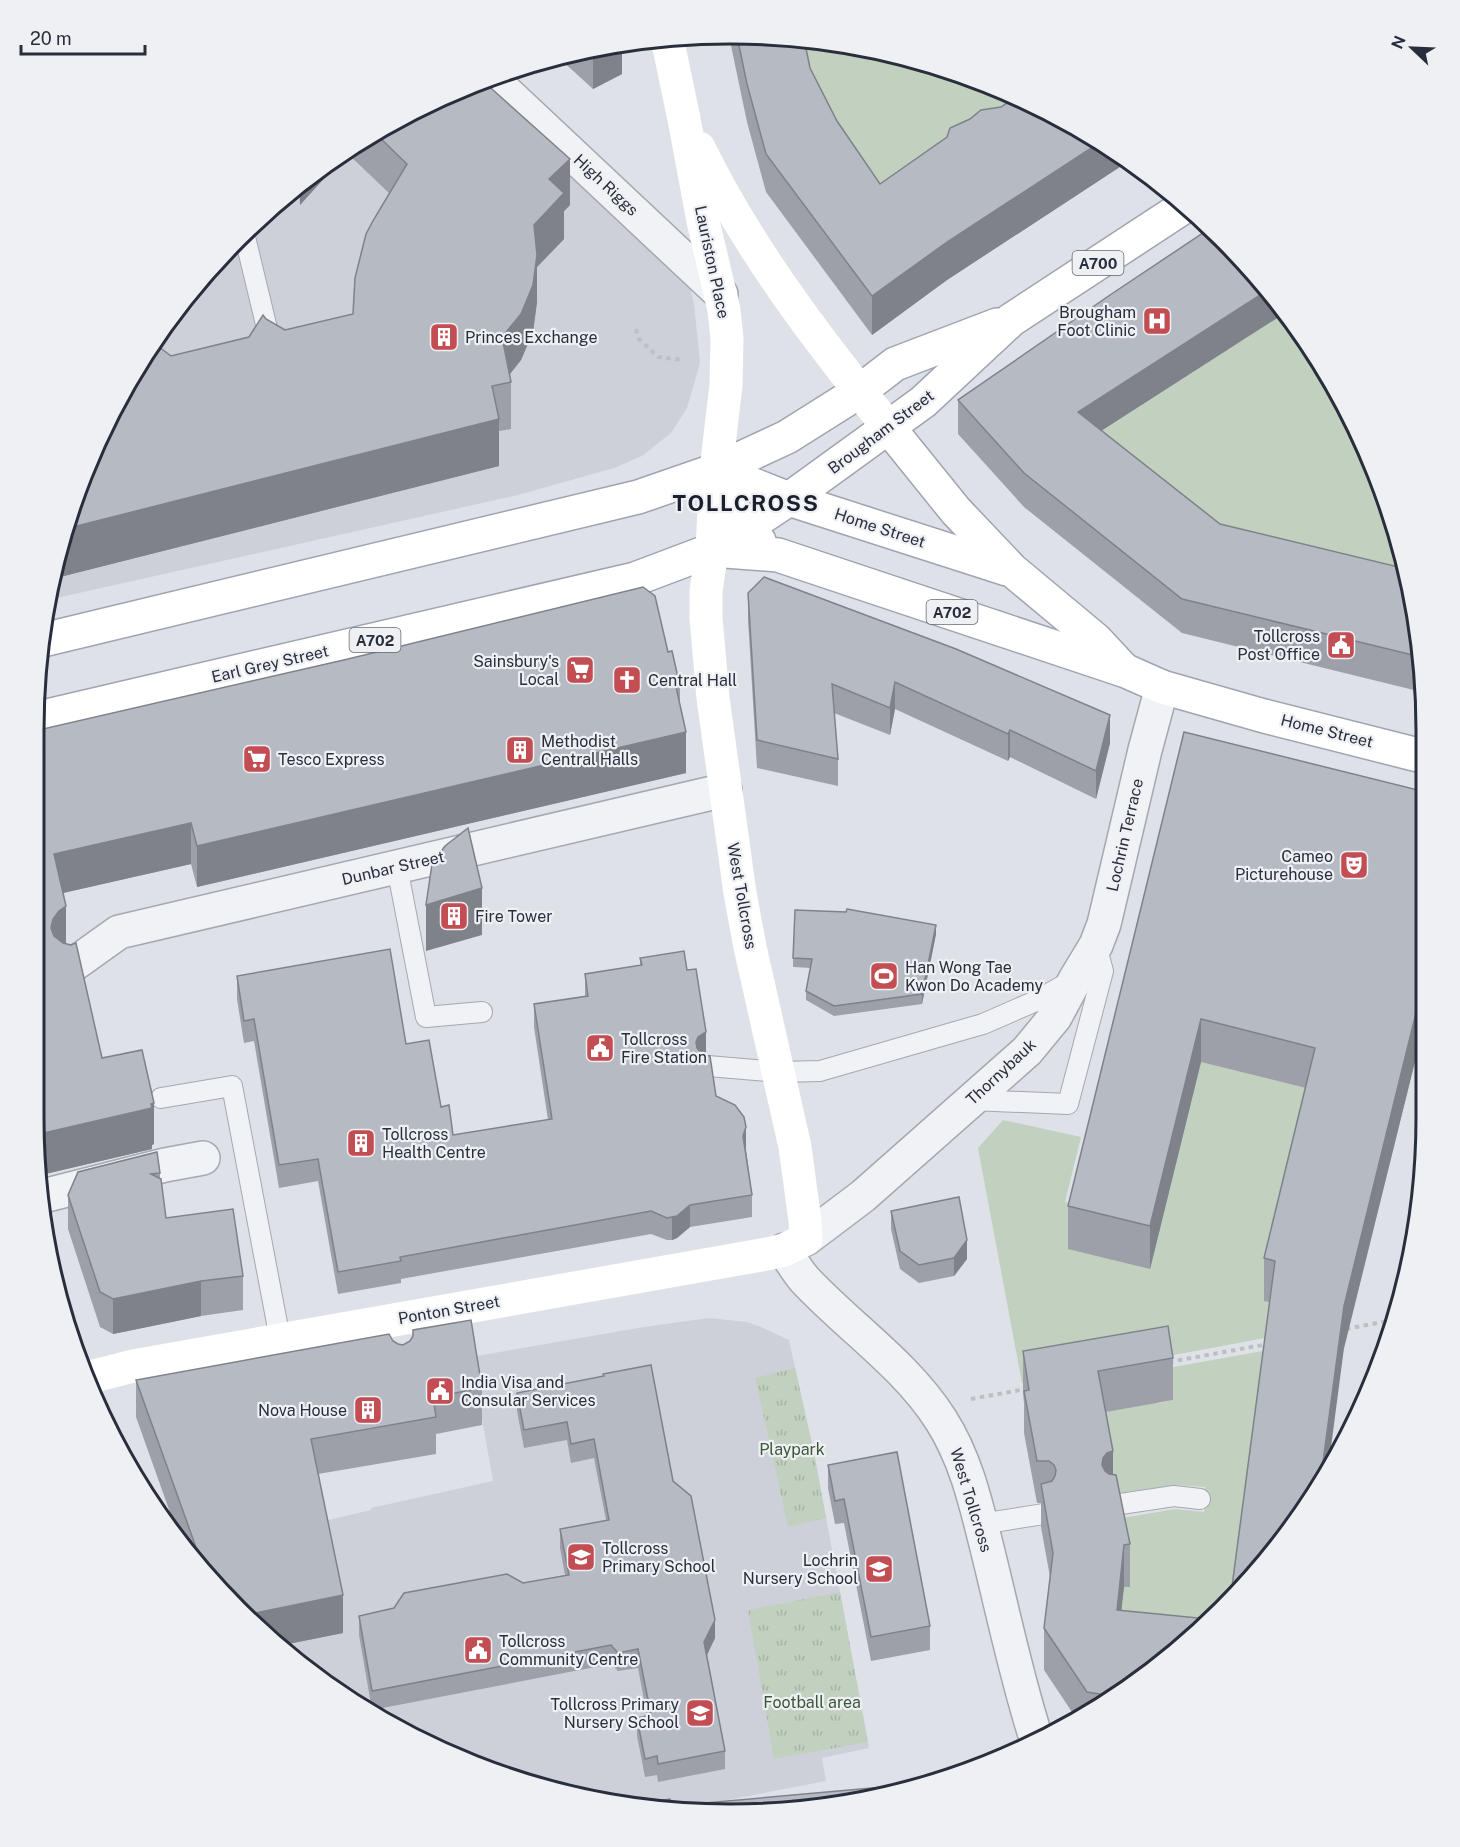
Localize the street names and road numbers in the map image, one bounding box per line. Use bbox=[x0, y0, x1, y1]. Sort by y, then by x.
street label: High Riggs bbox=[570, 150, 642, 220]
street label: Lauriston Place bbox=[691, 204, 733, 320]
road number: A700 bbox=[1072, 251, 1124, 275]
street label: Brougham Street bbox=[824, 386, 938, 478]
street label: Home Street bbox=[832, 504, 928, 552]
road number: A702 bbox=[926, 600, 978, 624]
road number: A702 bbox=[350, 628, 400, 652]
street label: Earl Grey Street bbox=[210, 641, 330, 687]
street label: Home Street bbox=[1279, 710, 1375, 752]
street label: Lochrin Terrace bbox=[1103, 777, 1147, 893]
street label: West Tollcross bbox=[723, 841, 761, 951]
street label: Dunbar Street bbox=[340, 847, 446, 889]
street label: Thornybauk bbox=[962, 1035, 1040, 1109]
street label: Ponton Street bbox=[397, 1292, 501, 1328]
street label: West Tollcross bbox=[946, 1446, 996, 1554]

